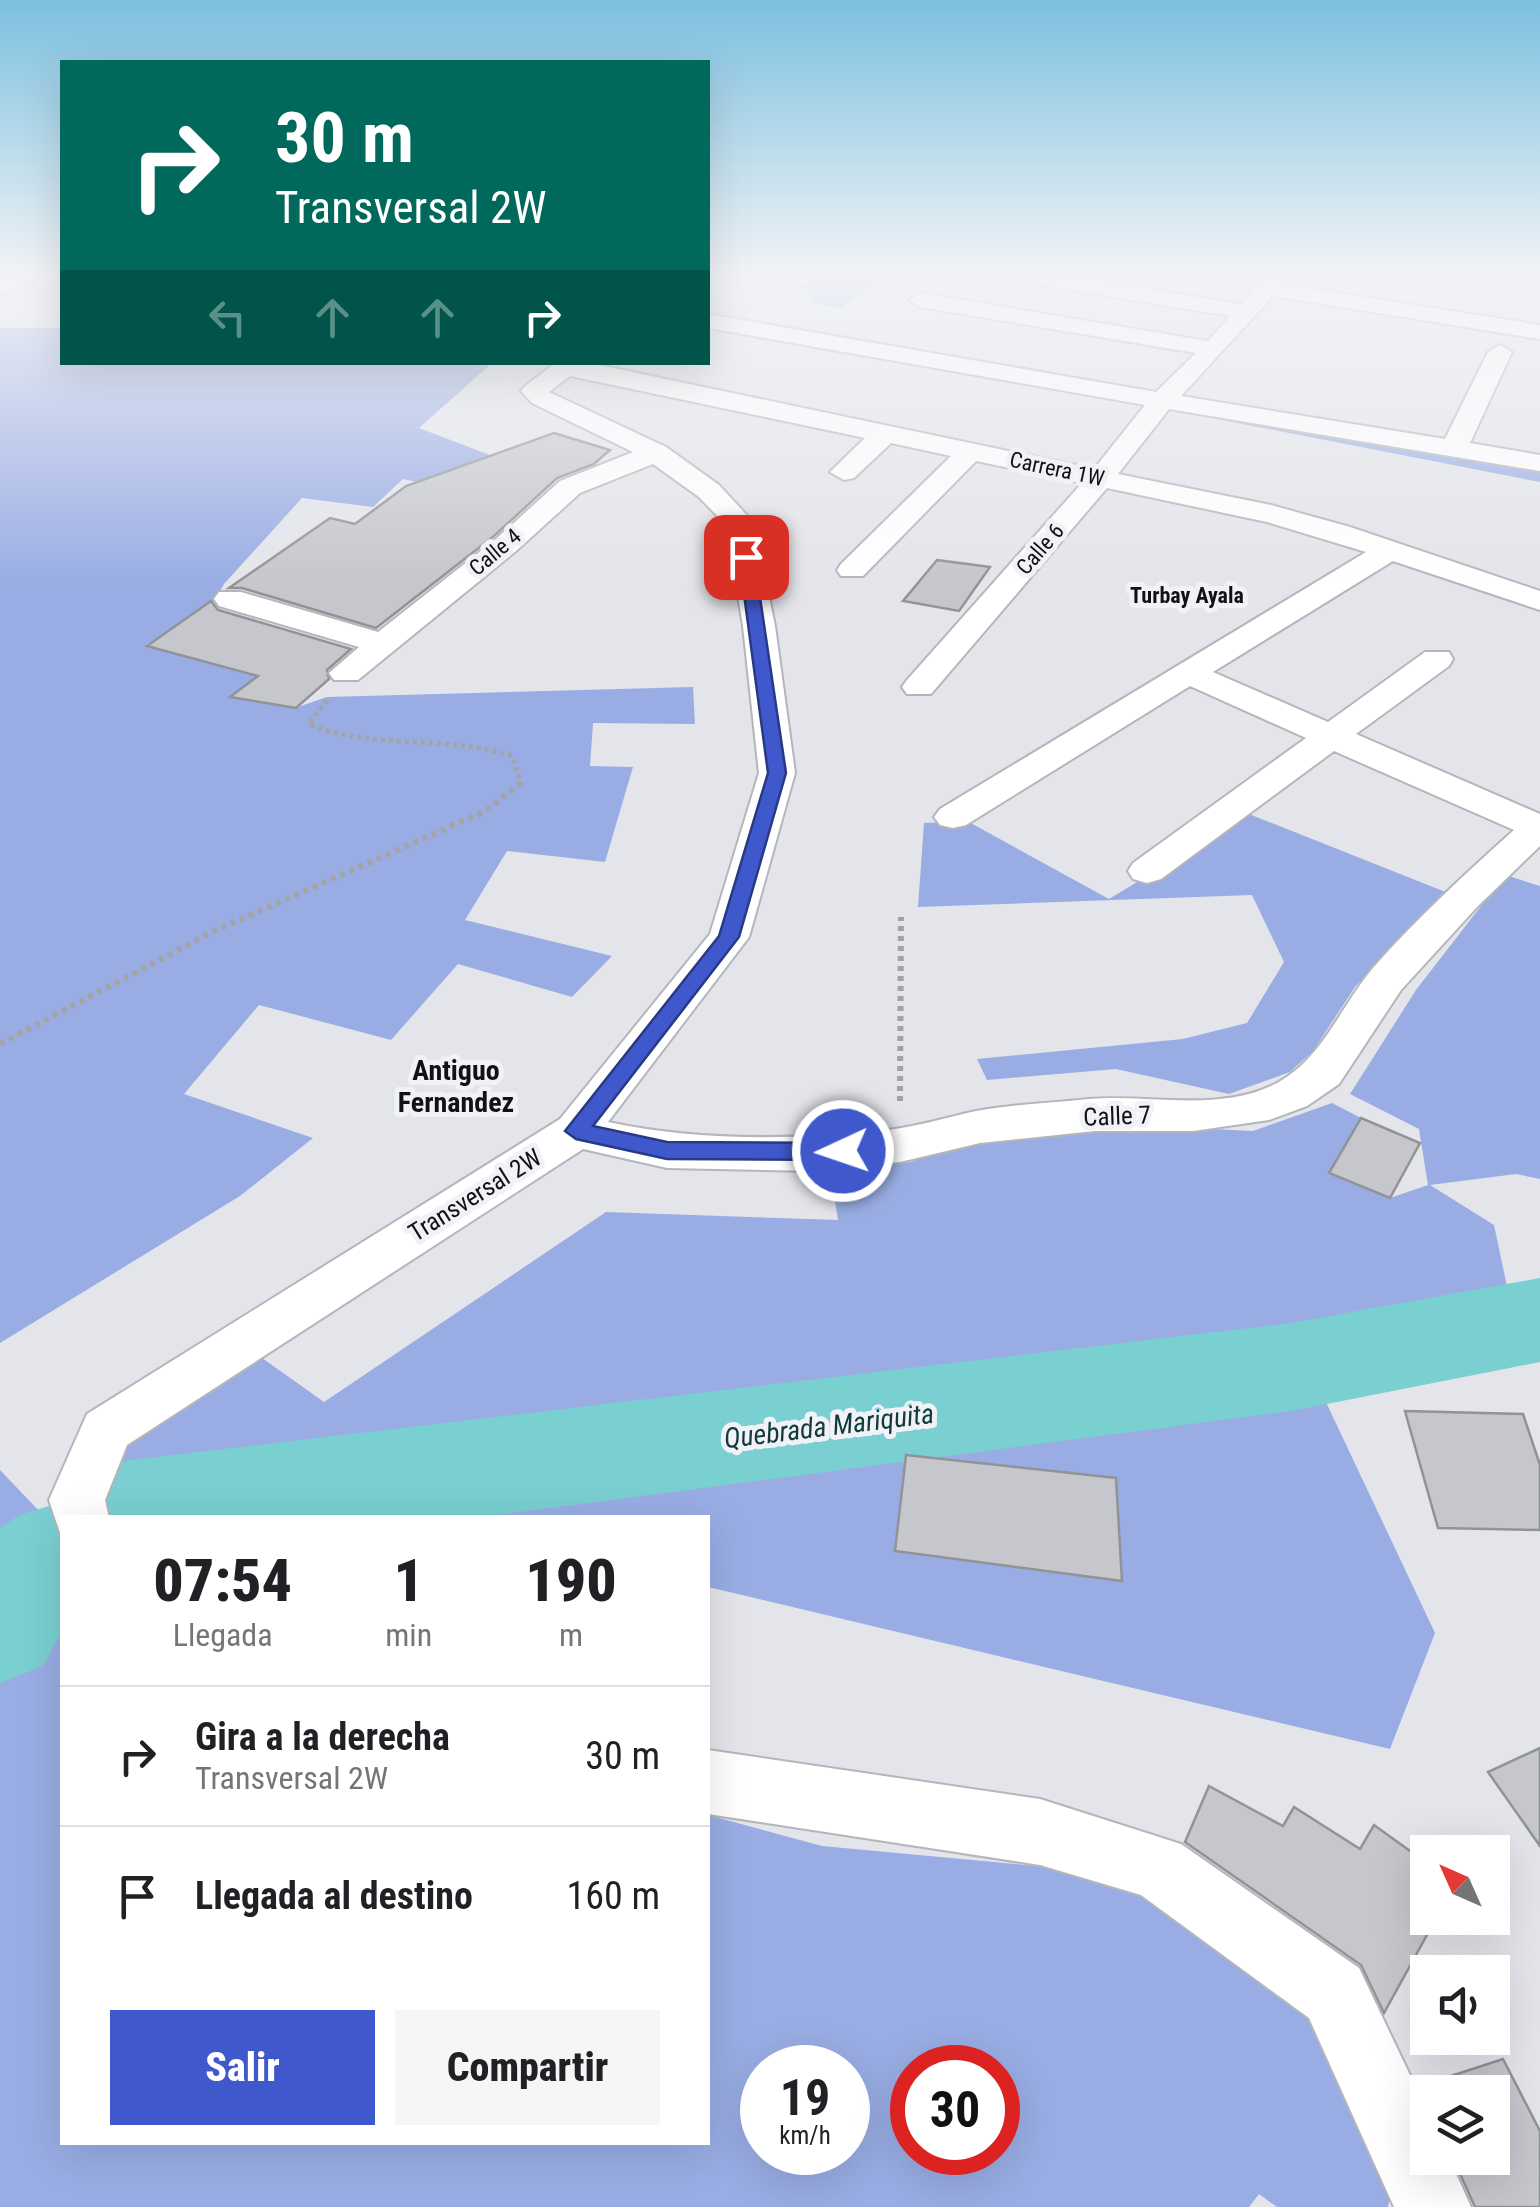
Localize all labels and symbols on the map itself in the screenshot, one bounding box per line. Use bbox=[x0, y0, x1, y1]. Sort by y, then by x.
street label: Carrera 1W bbox=[1007, 447, 1107, 491]
pin bbox=[704, 515, 789, 600]
street label: Calle 6 bbox=[1011, 518, 1069, 580]
street label: Calle 4 bbox=[464, 523, 526, 581]
district label: Turbay Ayala bbox=[1130, 583, 1244, 608]
district label: Antiguo Fernandez bbox=[398, 1054, 514, 1119]
position arrow bbox=[791, 1099, 895, 1203]
street label: Calle 7 bbox=[1083, 1100, 1151, 1132]
street label: Transversal 2W bbox=[403, 1143, 547, 1247]
water label: Quebrada Mariquita bbox=[722, 1397, 936, 1455]
north arrow bbox=[1410, 1835, 1510, 1935]
speed limit sign: 30 bbox=[890, 2045, 1020, 2175]

